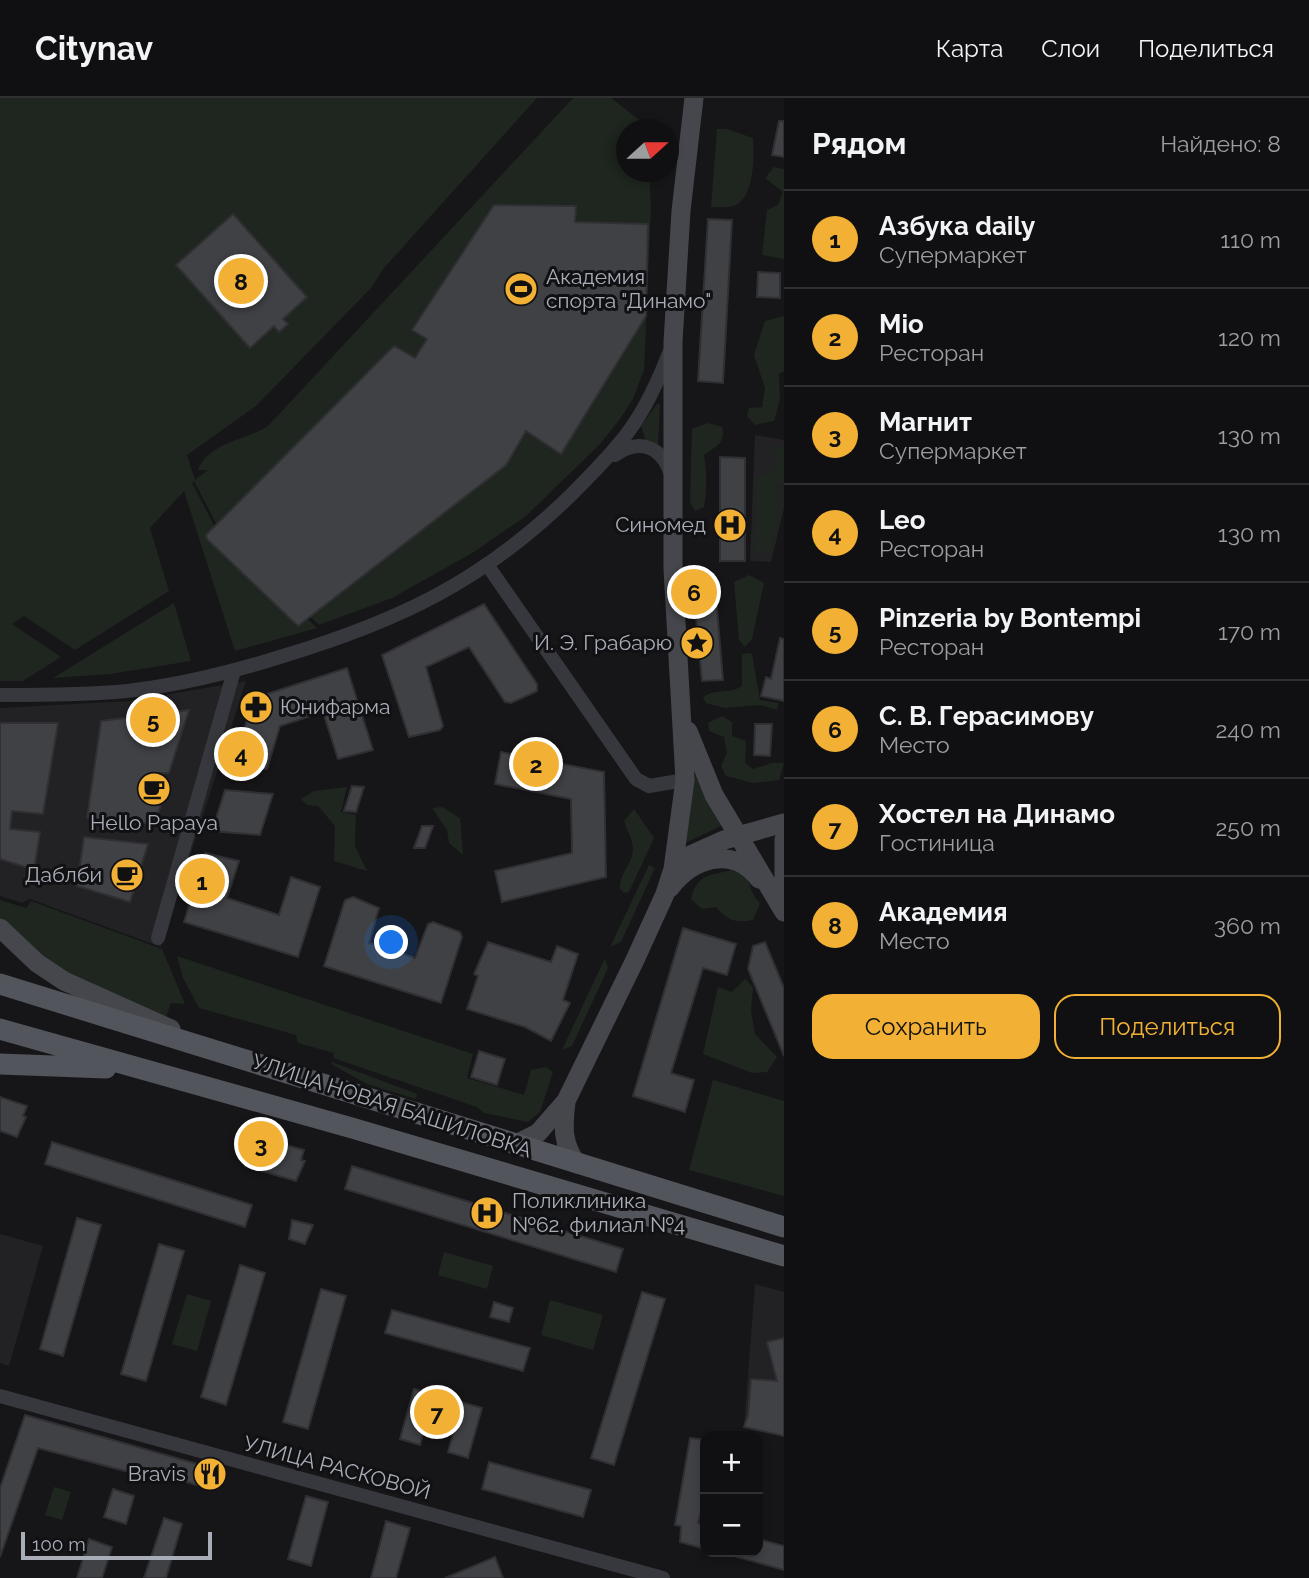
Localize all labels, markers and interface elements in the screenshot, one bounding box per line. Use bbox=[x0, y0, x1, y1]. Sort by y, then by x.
text: Citynav bbox=[35, 29, 153, 68]
text: Карта bbox=[936, 34, 1003, 63]
text: Слои bbox=[1041, 34, 1100, 63]
text: Поделиться bbox=[1138, 34, 1274, 63]
north arrow bbox=[616, 119, 679, 182]
text: Рядом bbox=[812, 126, 906, 161]
text: Найдено: 8 bbox=[1160, 130, 1281, 157]
text: Азбука daily bbox=[879, 211, 1035, 241]
text: 1 bbox=[829, 226, 841, 253]
text: 110 m bbox=[1220, 226, 1281, 253]
text: Супермаркет bbox=[879, 241, 1027, 268]
pin: 8 bbox=[218, 255, 264, 307]
place label: Академия спорта "Динамо" bbox=[546, 264, 711, 313]
sports icon: Академия спорта "Динамо" bbox=[502, 270, 540, 308]
text: Mio bbox=[879, 309, 924, 339]
text: 2 bbox=[829, 324, 841, 351]
text: 120 m bbox=[1218, 324, 1281, 351]
text: Ресторан bbox=[879, 339, 984, 366]
text: Магнит bbox=[879, 407, 972, 437]
text: 3 bbox=[829, 422, 841, 449]
text: 130 m bbox=[1218, 422, 1281, 449]
text: Супермаркет bbox=[879, 437, 1027, 464]
text: Leo bbox=[879, 505, 925, 535]
hospital icon: Синомед bbox=[711, 506, 749, 544]
place label: Синомед bbox=[615, 512, 706, 537]
text: 4 bbox=[828, 520, 842, 547]
text: 130 m bbox=[1218, 520, 1281, 547]
text: Ресторан bbox=[879, 535, 984, 562]
pin: 6 bbox=[671, 566, 717, 618]
text: Pinzeria by Bontempi bbox=[879, 603, 1141, 633]
text: 5 bbox=[829, 618, 841, 645]
text: 170 m bbox=[1218, 618, 1281, 645]
place icon: И. Э. Грабарю bbox=[678, 624, 716, 662]
place label: И. Э. Грабарю bbox=[534, 630, 672, 655]
text: Ресторан bbox=[879, 633, 984, 660]
pharmacy icon: Юнифарма bbox=[237, 688, 275, 726]
pin: 5 bbox=[130, 694, 176, 746]
place label: Юнифарма bbox=[280, 694, 390, 719]
text: С. В. Герасимову bbox=[879, 701, 1094, 731]
text: 6 bbox=[828, 716, 842, 743]
text: 240 m bbox=[1215, 716, 1281, 743]
pin: 4 bbox=[218, 728, 264, 780]
text: Место bbox=[879, 731, 950, 758]
pin: 2 bbox=[513, 738, 559, 790]
cafe icon: Hello Papaya bbox=[135, 770, 173, 808]
text: Хостел на Динамо bbox=[879, 799, 1115, 829]
place label: Hello Papaya bbox=[90, 810, 218, 835]
text: 7 bbox=[829, 814, 841, 841]
text: 250 m bbox=[1215, 814, 1281, 841]
text: Гостиница bbox=[879, 829, 995, 856]
pin: 1 bbox=[179, 855, 225, 907]
cafe icon: Даблби bbox=[108, 856, 146, 894]
place label: Даблби bbox=[25, 862, 102, 887]
text: Академия bbox=[879, 897, 1008, 927]
text: 8 bbox=[828, 912, 842, 939]
text: 360 m bbox=[1214, 912, 1281, 939]
your location bbox=[374, 925, 408, 959]
text: Место bbox=[879, 927, 950, 954]
button: Сохранить bbox=[812, 994, 1040, 1059]
button: Поделиться bbox=[1054, 994, 1281, 1059]
street label: УЛИЦА НОВАЯ БАШИЛОВКА bbox=[249, 1048, 535, 1163]
pin: 3 bbox=[238, 1118, 284, 1170]
place label: Поликлиника №62, филиал №4 bbox=[512, 1188, 685, 1237]
hospital icon: Поликлиника №62, филиал №4 bbox=[468, 1194, 506, 1232]
pin: 7 bbox=[414, 1386, 460, 1438]
street label: УЛИЦА РАСКОВОЙ bbox=[241, 1431, 433, 1505]
map controls bbox=[700, 1431, 763, 1557]
button: + bbox=[700, 1431, 763, 1494]
restaurant icon: Bravis bbox=[191, 1455, 229, 1493]
place label: Bravis bbox=[128, 1461, 186, 1486]
button: − bbox=[700, 1494, 763, 1557]
scale bar bbox=[21, 1529, 212, 1561]
text: 100 m bbox=[32, 1533, 86, 1555]

